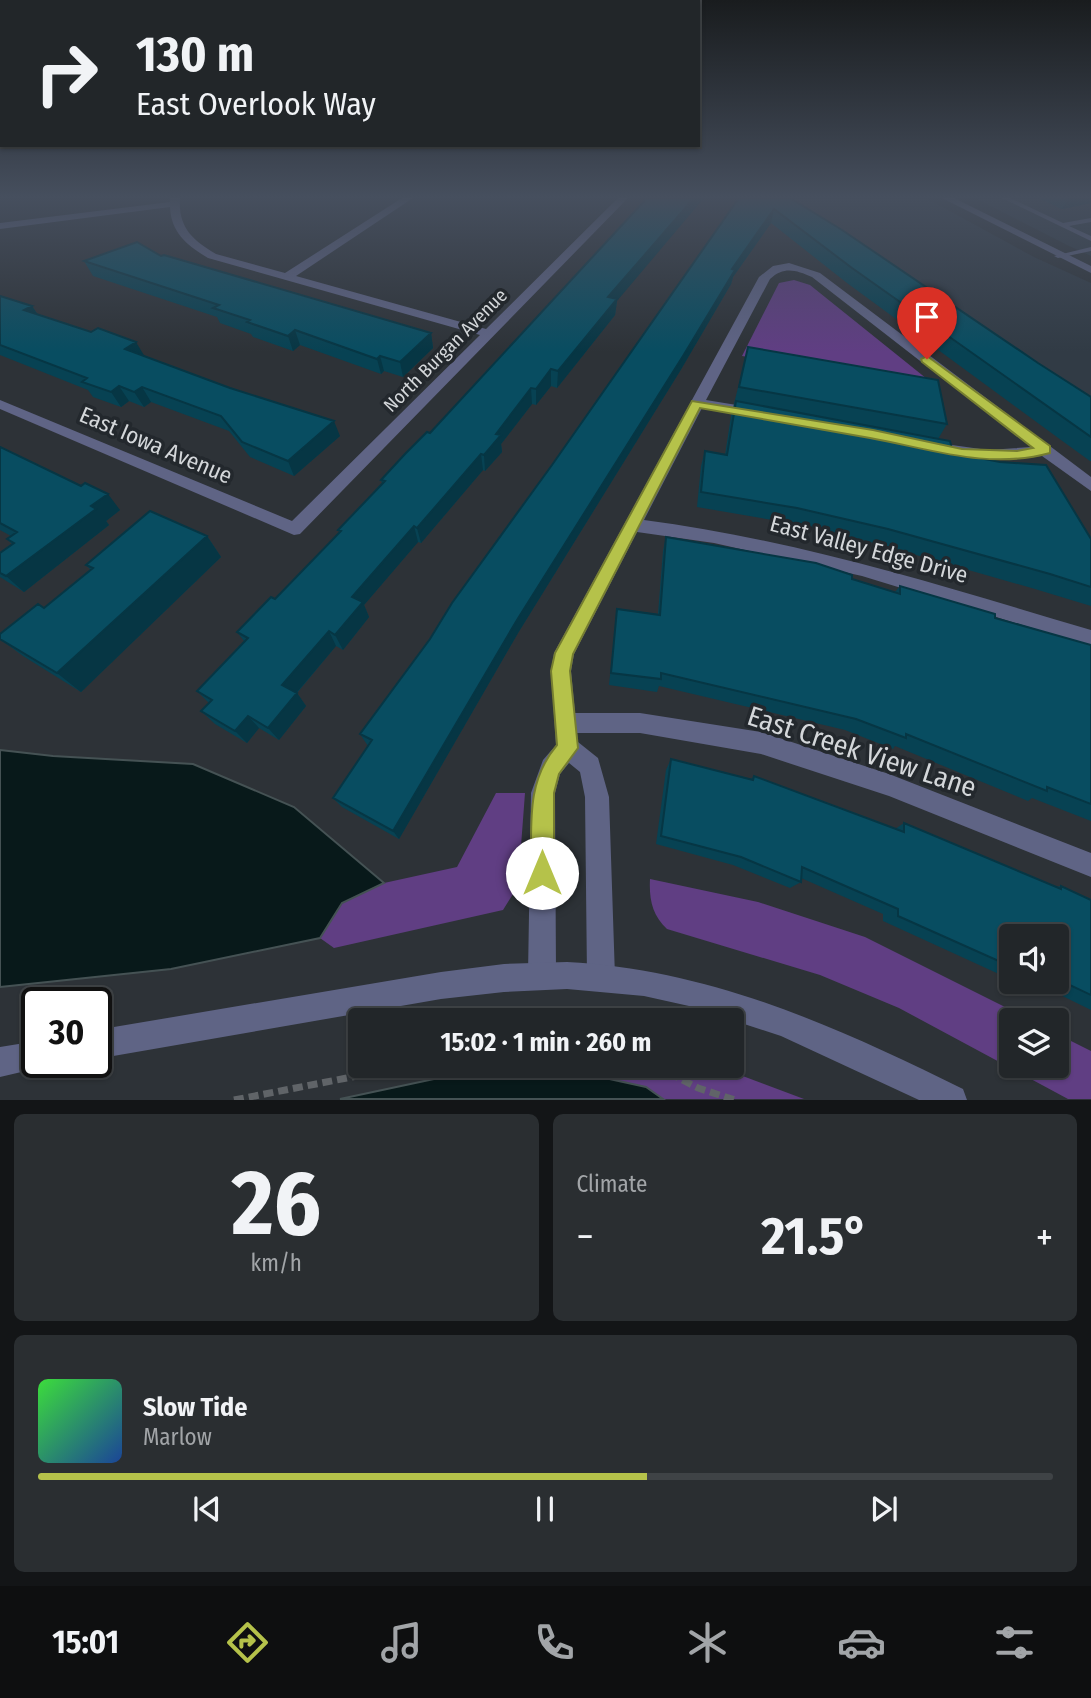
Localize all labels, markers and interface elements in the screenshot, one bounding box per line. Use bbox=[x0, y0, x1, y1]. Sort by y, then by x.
text: 130 m bbox=[136, 25, 254, 84]
icon: right bbox=[21, 28, 112, 119]
text: East Overlook Way bbox=[136, 85, 376, 123]
street label: North Burgan Avenue bbox=[379, 284, 512, 417]
pin bbox=[897, 287, 957, 359]
icon: arrive bbox=[908, 298, 946, 336]
street label: East Iowa Avenue bbox=[75, 400, 237, 490]
street label: East Valley Edge Drive bbox=[767, 509, 971, 589]
street label: East Creek View Lane bbox=[743, 699, 980, 804]
position arrow bbox=[505, 836, 579, 910]
map controls bbox=[999, 924, 1069, 1078]
button: sound bbox=[999, 924, 1069, 994]
speed limit sign: 30 bbox=[21, 987, 112, 1078]
button: layers bbox=[999, 1008, 1069, 1078]
text: 15:02 · 1 min · 260 m bbox=[441, 1027, 651, 1058]
text: 26 bbox=[231, 1149, 321, 1258]
text: Climate bbox=[577, 1170, 647, 1198]
text: 21.5° bbox=[761, 1205, 868, 1268]
text: − bbox=[577, 1214, 594, 1260]
text: + bbox=[1036, 1214, 1053, 1260]
text: km/h bbox=[251, 1249, 302, 1277]
text: Slow Tide bbox=[143, 1392, 247, 1423]
text: Marlow bbox=[143, 1423, 212, 1451]
icon: previous bbox=[188, 1490, 226, 1528]
icon: pause bbox=[526, 1490, 564, 1528]
icon: next bbox=[865, 1490, 903, 1528]
icon: directions bbox=[223, 1618, 272, 1667]
icon: music bbox=[377, 1618, 426, 1667]
icon: phone bbox=[530, 1618, 579, 1667]
icon: climate bbox=[683, 1618, 732, 1667]
icon: car bbox=[837, 1618, 886, 1667]
icon: filters bbox=[990, 1618, 1039, 1667]
text: 15:01 bbox=[52, 1623, 119, 1661]

